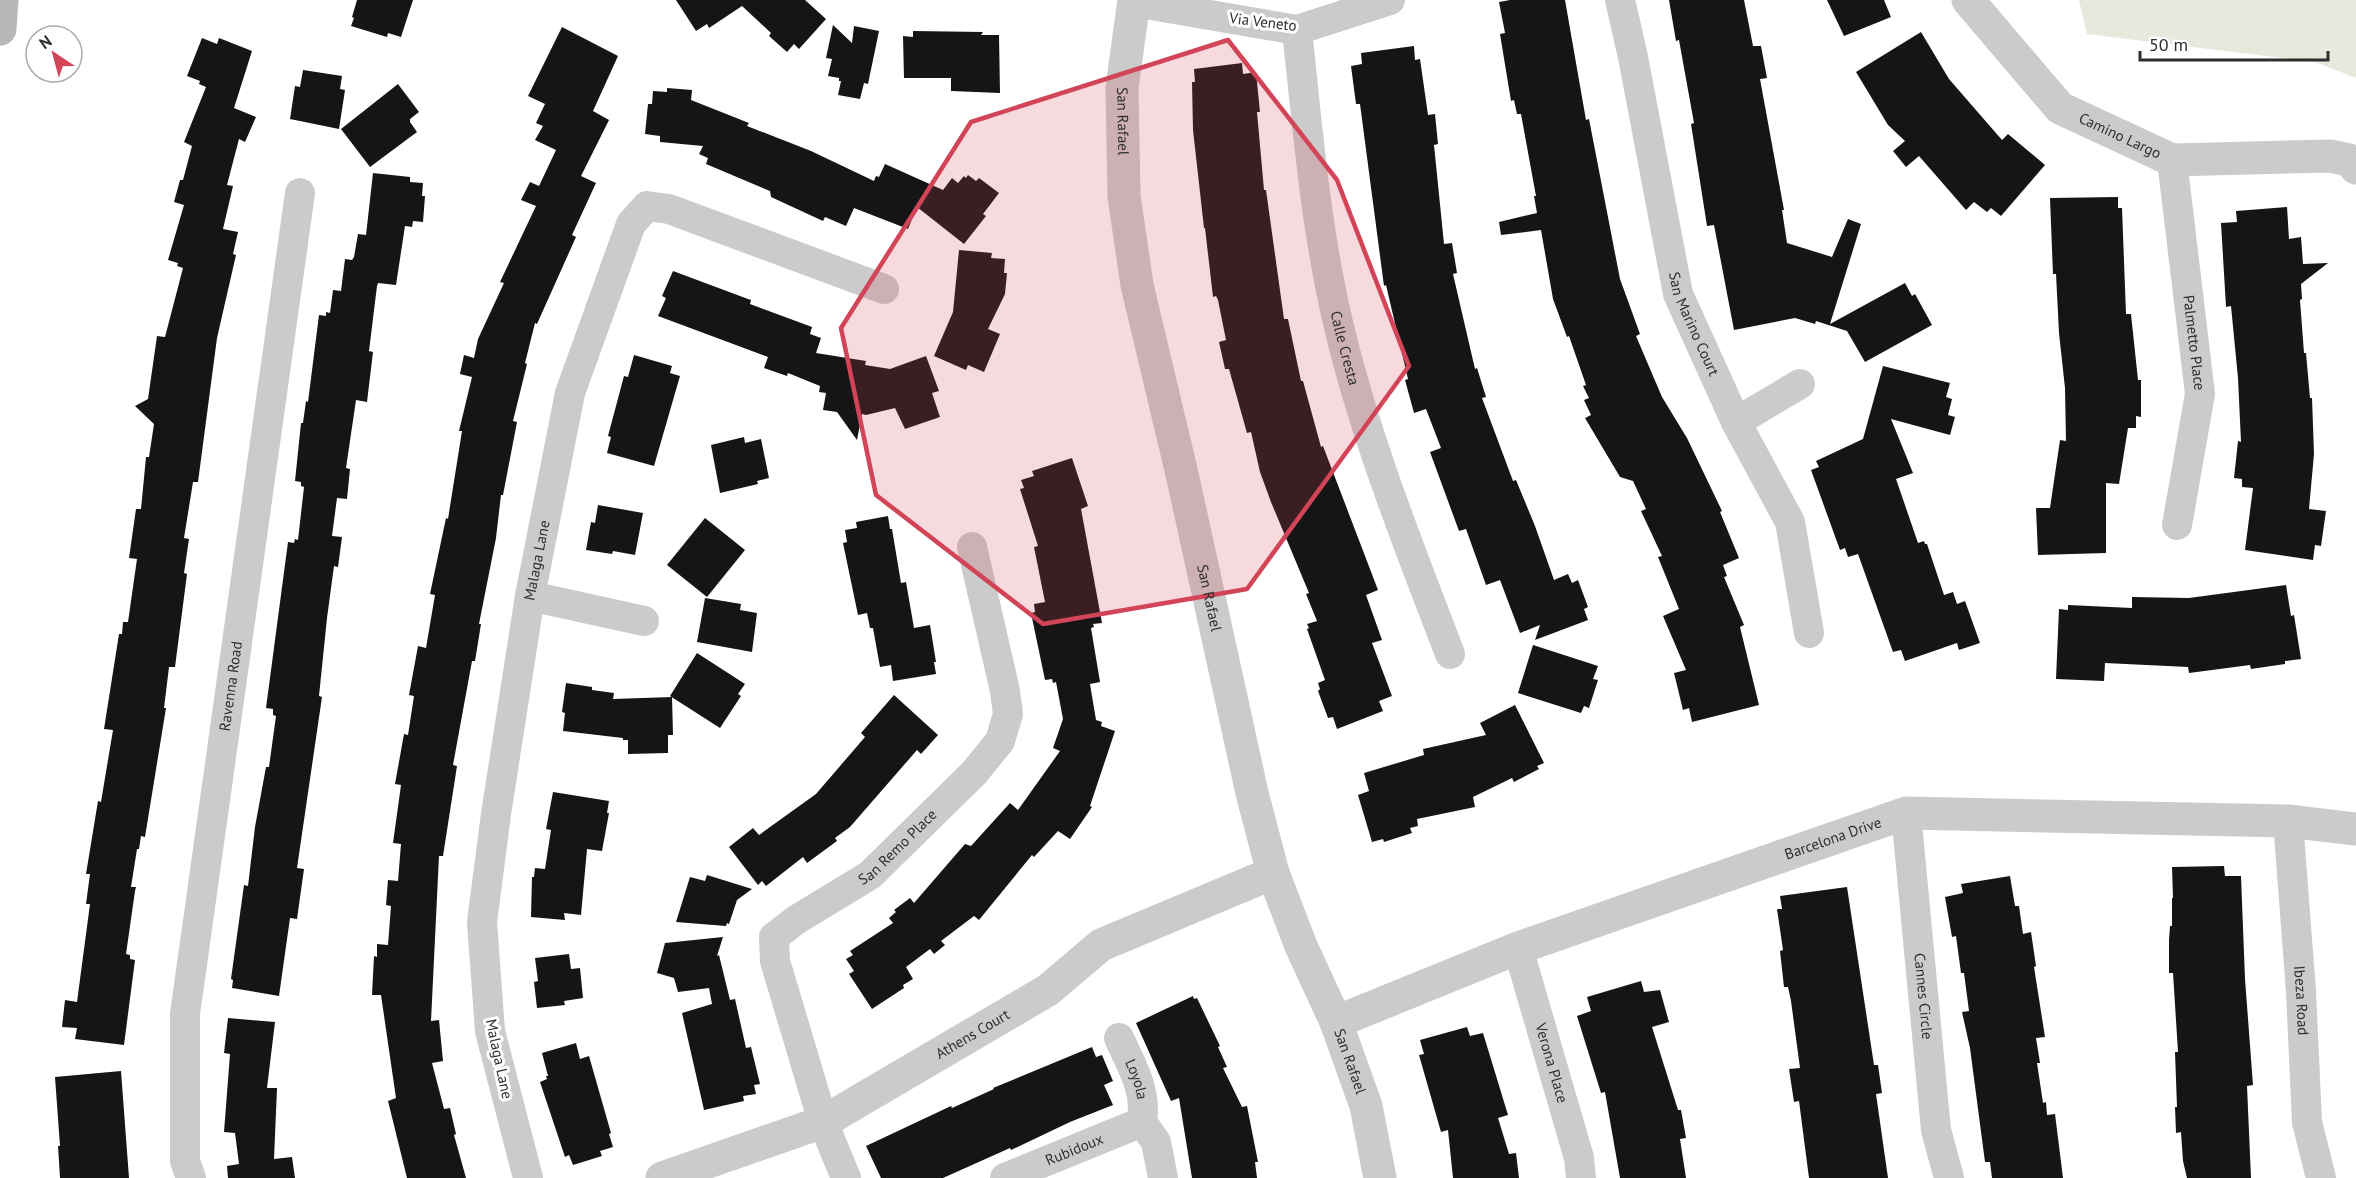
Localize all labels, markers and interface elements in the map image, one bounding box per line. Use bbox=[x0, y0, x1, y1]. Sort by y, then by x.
street label: Via Veneto bbox=[1227, 8, 1298, 35]
north arrow bbox=[24, 24, 84, 84]
scale bar bbox=[2140, 24, 2328, 62]
text: N bbox=[35, 31, 55, 53]
text: 50 m bbox=[2149, 33, 2188, 56]
street label: San Rafael bbox=[1113, 87, 1133, 156]
street label: Camino Largo bbox=[2076, 108, 2164, 163]
street label: San Marino Court bbox=[1665, 270, 1724, 379]
street label: Palmetto Place bbox=[2179, 294, 2209, 391]
street label: Calle Cresta bbox=[1327, 309, 1364, 387]
street label: Malaga Lane bbox=[519, 518, 554, 602]
street label: San Rafael bbox=[1193, 563, 1226, 634]
street label: Ravenna Road bbox=[215, 640, 246, 732]
street label: San Remo Place bbox=[855, 805, 941, 889]
street label: Barcelona Drive bbox=[1782, 812, 1884, 864]
street label: Cannes Circle bbox=[1910, 952, 1937, 1040]
street label: Ibeza Road bbox=[2290, 965, 2313, 1036]
street label: Athens Court bbox=[932, 1005, 1013, 1063]
street label: Malaga Lane bbox=[482, 1017, 517, 1101]
street label: Verona Place bbox=[1531, 1020, 1573, 1105]
street label: San Rafael bbox=[1330, 1026, 1371, 1097]
street label: Loyola bbox=[1121, 1056, 1152, 1101]
street label: Rubidoux bbox=[1042, 1129, 1106, 1169]

